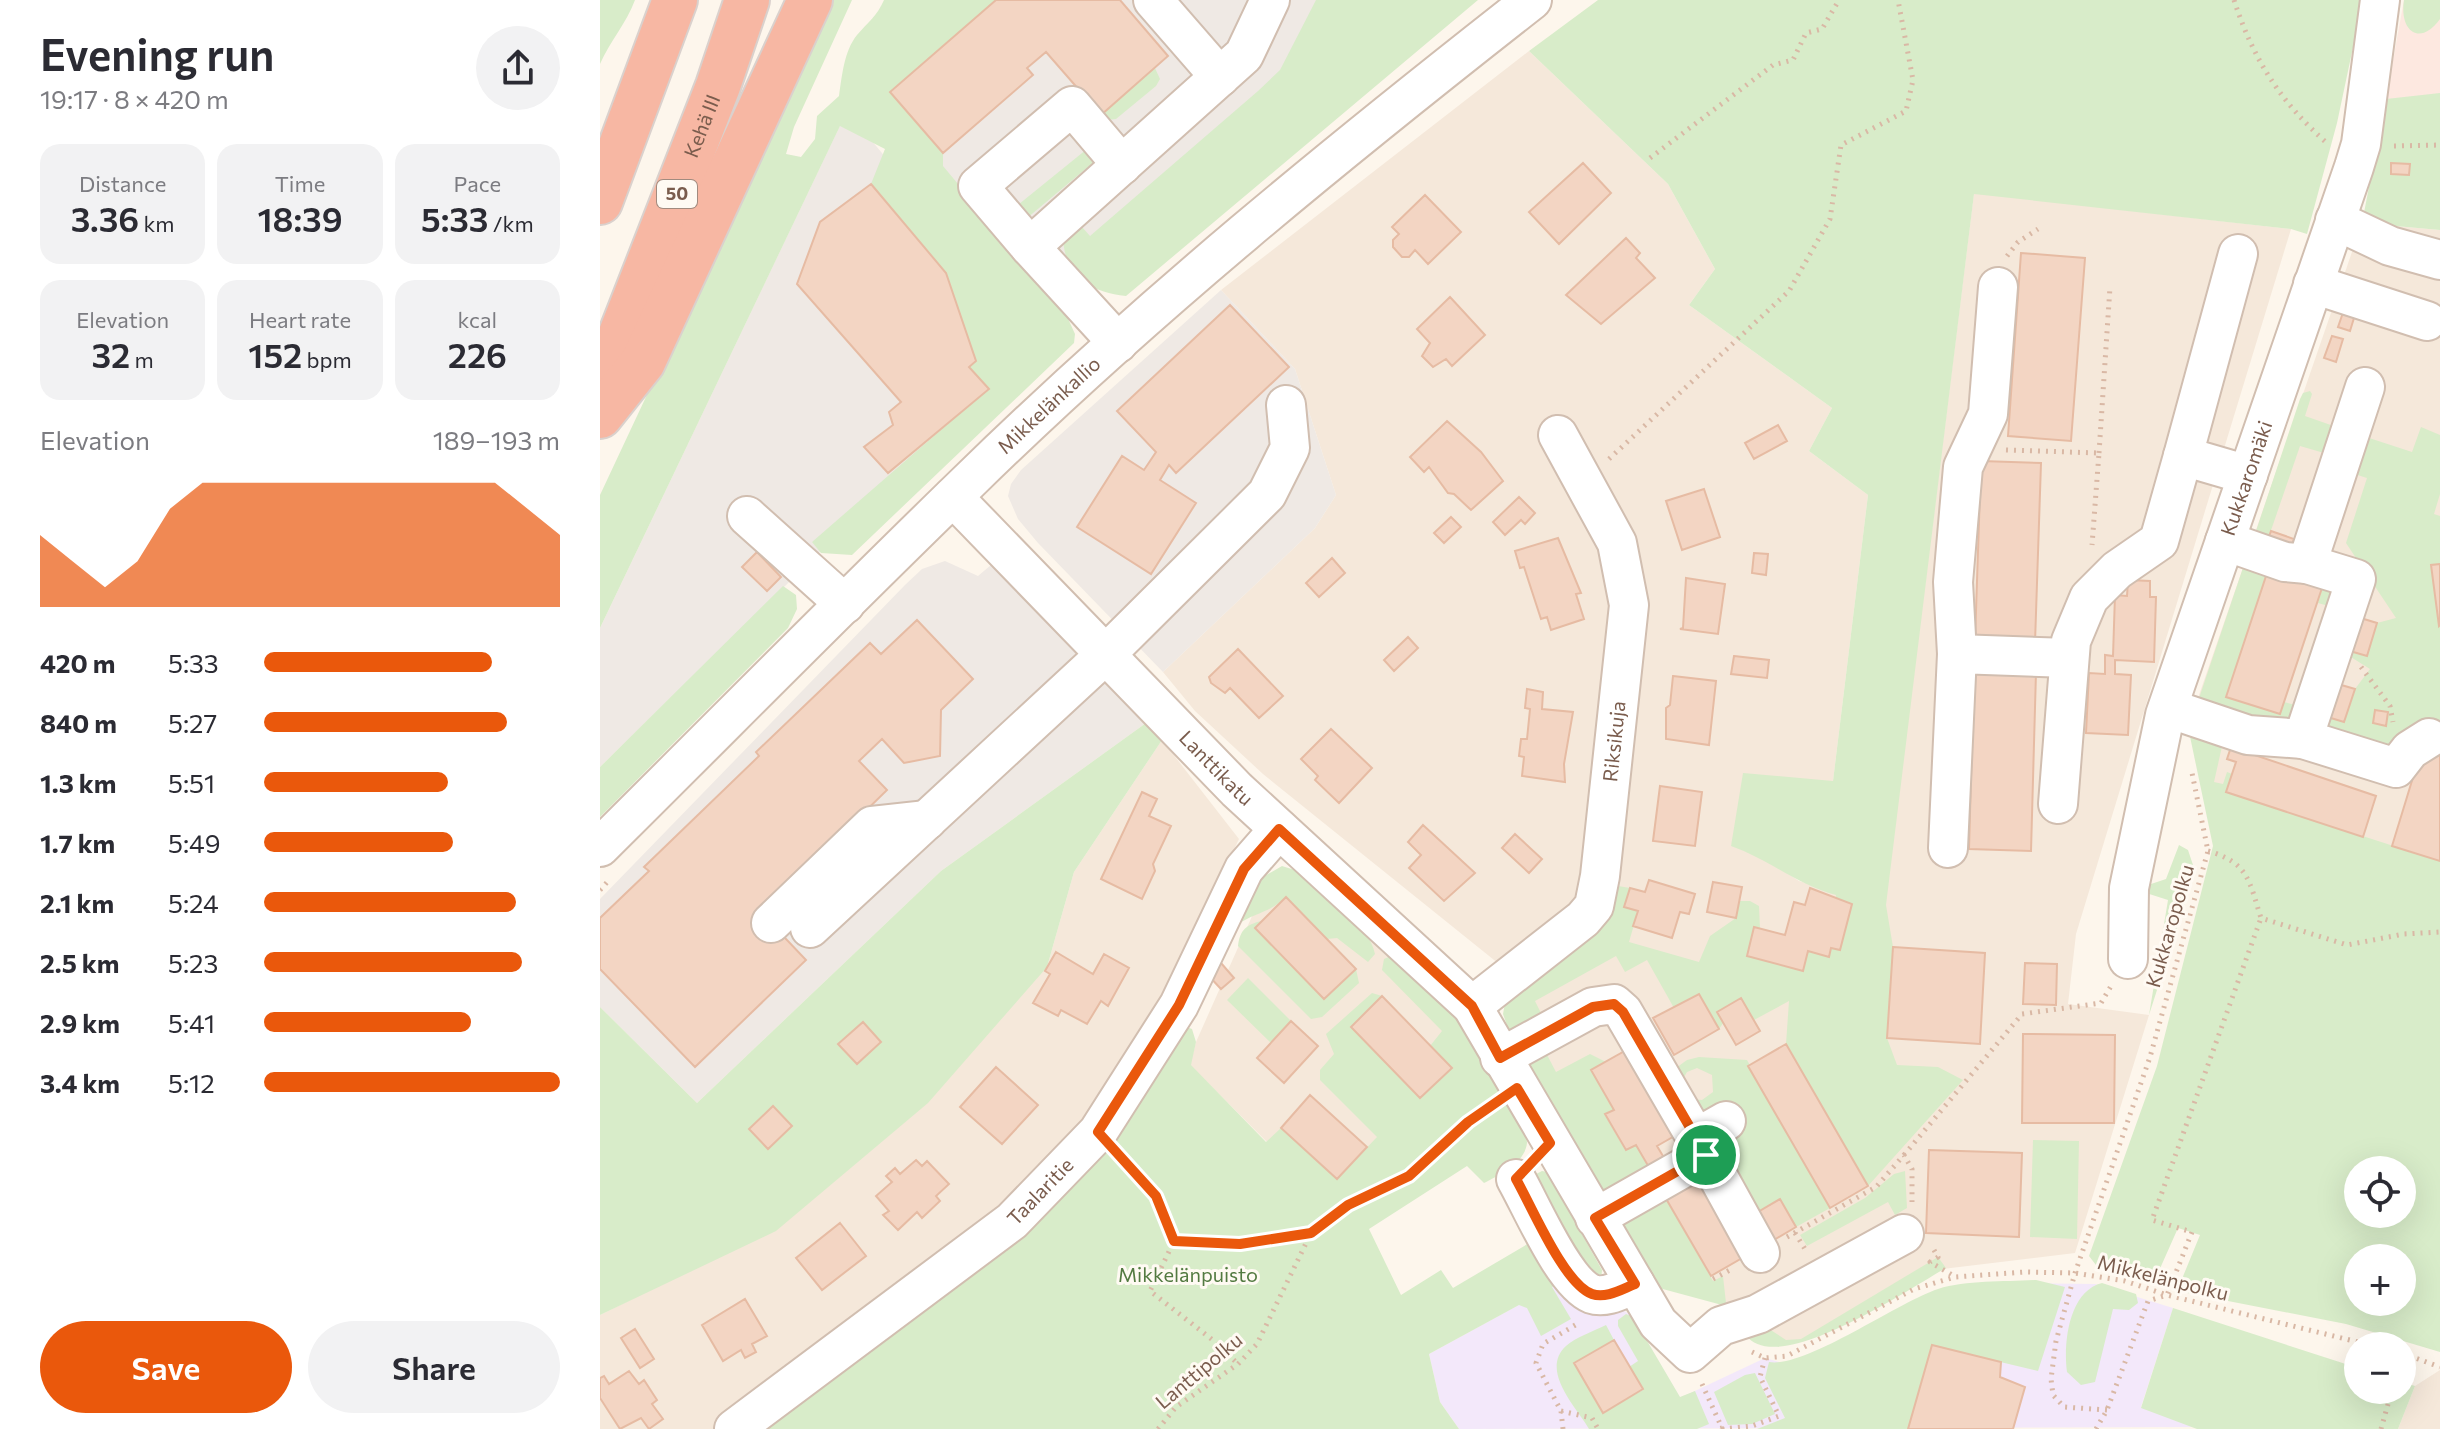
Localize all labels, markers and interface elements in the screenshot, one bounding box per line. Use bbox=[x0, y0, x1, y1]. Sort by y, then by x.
text: Evening run bbox=[40, 26, 274, 80]
button: share bbox=[476, 26, 560, 110]
text: 19:17 · 8 × 420 m bbox=[40, 83, 229, 114]
street label: Kehä III bbox=[678, 91, 724, 161]
text: Distance bbox=[79, 170, 166, 197]
text: Time bbox=[275, 170, 325, 197]
text: Pace bbox=[453, 170, 501, 197]
road number: 50 bbox=[657, 180, 697, 208]
text: 3.36 bbox=[71, 197, 139, 239]
text: 18:39 bbox=[257, 197, 343, 239]
text: 5:33 bbox=[421, 197, 489, 239]
text: km bbox=[139, 210, 175, 237]
text: /km bbox=[489, 210, 534, 237]
text: Elevation bbox=[76, 306, 169, 333]
text: Heart rate bbox=[249, 306, 351, 333]
text: kcal bbox=[458, 306, 497, 333]
text: 32 bbox=[92, 333, 130, 375]
text: 152 bbox=[248, 333, 302, 375]
text: 226 bbox=[448, 333, 507, 375]
text: m bbox=[130, 346, 154, 373]
text: bpm bbox=[302, 346, 352, 373]
street label: Mikkelänkallio bbox=[992, 351, 1105, 458]
street label: Kukkaromäki bbox=[2215, 417, 2277, 539]
text: Elevation bbox=[40, 424, 150, 455]
text: 189–193 m bbox=[433, 424, 560, 455]
text: 420 m bbox=[40, 647, 115, 678]
text: 5:33 bbox=[168, 647, 219, 678]
street label: Riksikuja bbox=[1597, 700, 1630, 783]
text: 840 m bbox=[40, 707, 117, 738]
text: 5:27 bbox=[168, 707, 217, 738]
street label: Lanttikatu bbox=[1175, 725, 1259, 810]
text: 1.3 km bbox=[40, 767, 116, 798]
text: 5:51 bbox=[168, 767, 215, 798]
text: 1.7 km bbox=[40, 827, 115, 858]
text: 5:49 bbox=[168, 827, 220, 858]
street label: Kukkaropolku bbox=[2140, 861, 2198, 990]
text: 2.1 km bbox=[40, 887, 114, 918]
text: 5:24 bbox=[168, 887, 219, 918]
text: 2.5 km bbox=[40, 947, 119, 978]
text: 5:23 bbox=[168, 947, 218, 978]
text: 2.9 km bbox=[40, 1007, 120, 1038]
text: 5:41 bbox=[168, 1007, 215, 1038]
text: 3.4 km bbox=[40, 1067, 120, 1098]
text: 5:12 bbox=[168, 1067, 215, 1098]
pin bbox=[1672, 1121, 1740, 1189]
icon: arrive bbox=[1684, 1133, 1728, 1177]
street label: Taalaritie bbox=[1002, 1152, 1078, 1230]
map controls bbox=[2344, 1156, 2416, 1404]
button: locate bbox=[2344, 1156, 2416, 1228]
button: + bbox=[2344, 1244, 2416, 1316]
street label: Mikkelänpolku bbox=[2095, 1249, 2231, 1305]
park label: Mikkelänpuisto bbox=[1118, 1262, 1258, 1286]
button: Save bbox=[40, 1321, 292, 1413]
button: Share bbox=[308, 1321, 560, 1413]
street label: Lanttipolku bbox=[1150, 1327, 1247, 1413]
button: − bbox=[2344, 1332, 2416, 1404]

